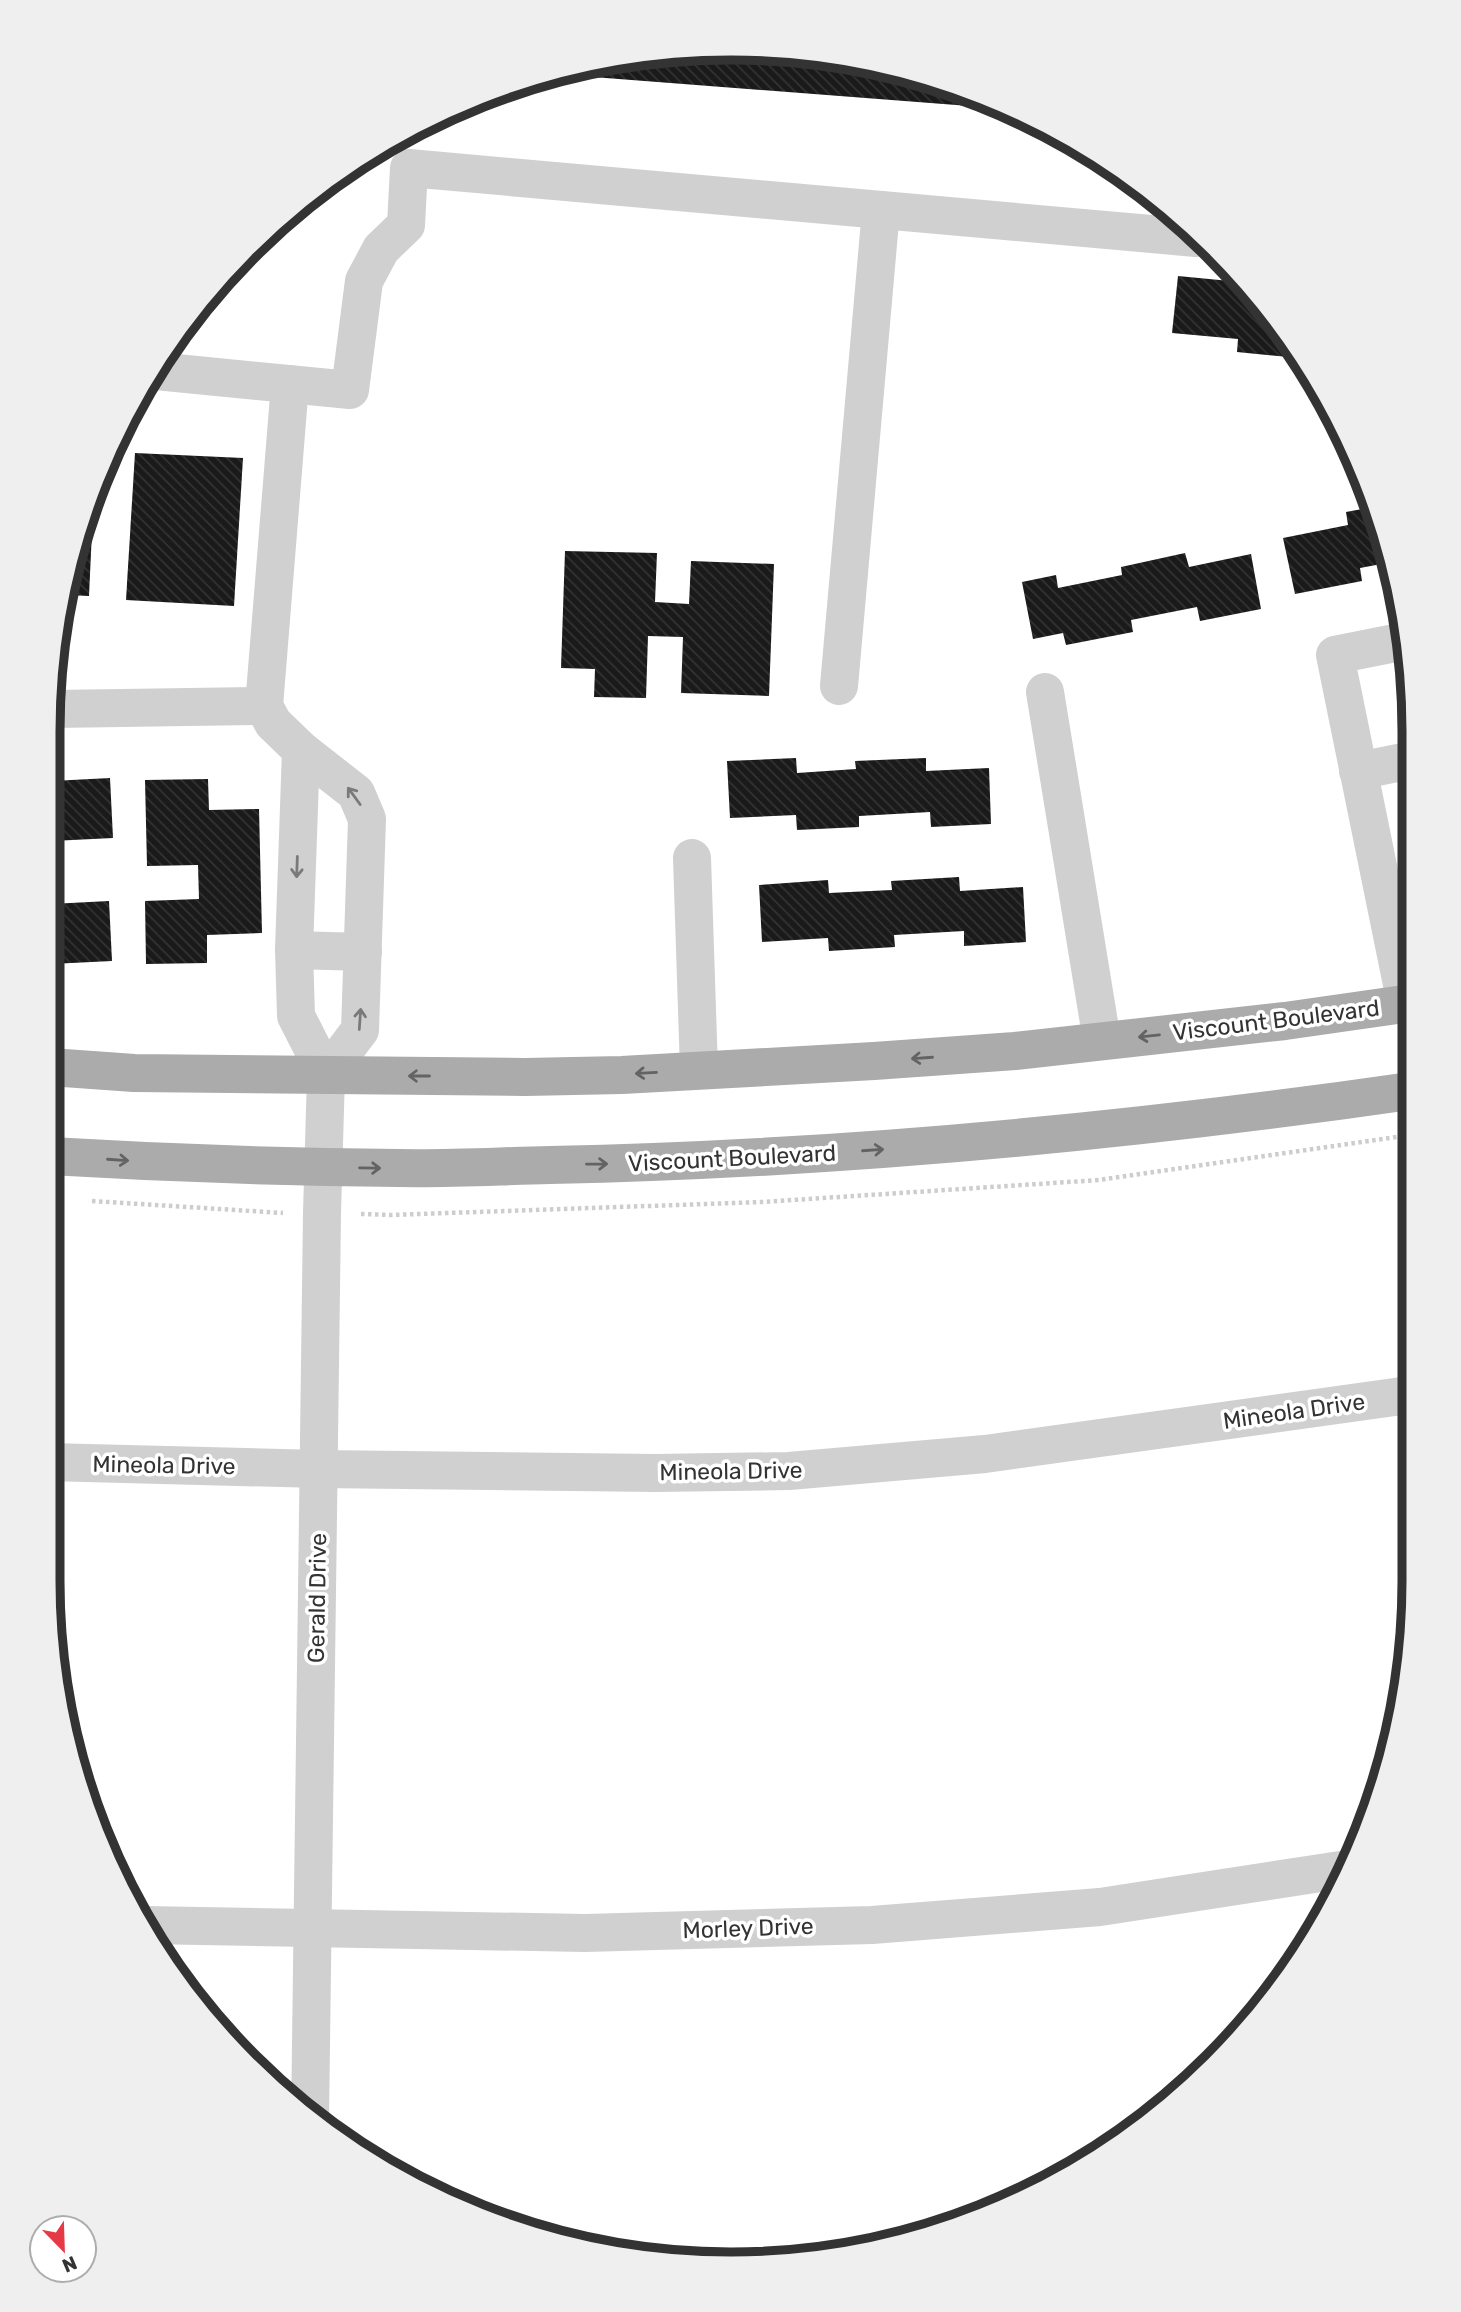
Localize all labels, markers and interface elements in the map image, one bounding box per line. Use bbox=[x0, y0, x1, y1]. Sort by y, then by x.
one-way arrow bbox=[347, 786, 362, 805]
one-way arrow bbox=[291, 855, 304, 878]
street label: Viscount Boulevard bbox=[1171, 993, 1381, 1047]
one-way arrow bbox=[354, 1008, 367, 1031]
one-way arrow bbox=[1138, 1030, 1161, 1043]
one-way arrow bbox=[912, 1052, 934, 1065]
one-way arrow bbox=[635, 1067, 658, 1080]
one-way arrow bbox=[408, 1069, 431, 1083]
street label: Viscount Boulevard bbox=[627, 1139, 837, 1177]
one-way arrow bbox=[862, 1144, 885, 1157]
one-way arrow bbox=[106, 1154, 129, 1167]
one-way arrow bbox=[586, 1157, 609, 1171]
one-way arrow bbox=[358, 1161, 381, 1175]
street label: Mineola Drive bbox=[1221, 1387, 1367, 1435]
street label: Mineola Drive bbox=[92, 1450, 236, 1480]
street label: Mineola Drive bbox=[659, 1456, 803, 1486]
street label: Gerald Drive bbox=[302, 1533, 332, 1663]
street label: Morley Drive bbox=[682, 1912, 814, 1944]
north arrow bbox=[28, 2214, 98, 2284]
text: N bbox=[59, 2251, 80, 2277]

